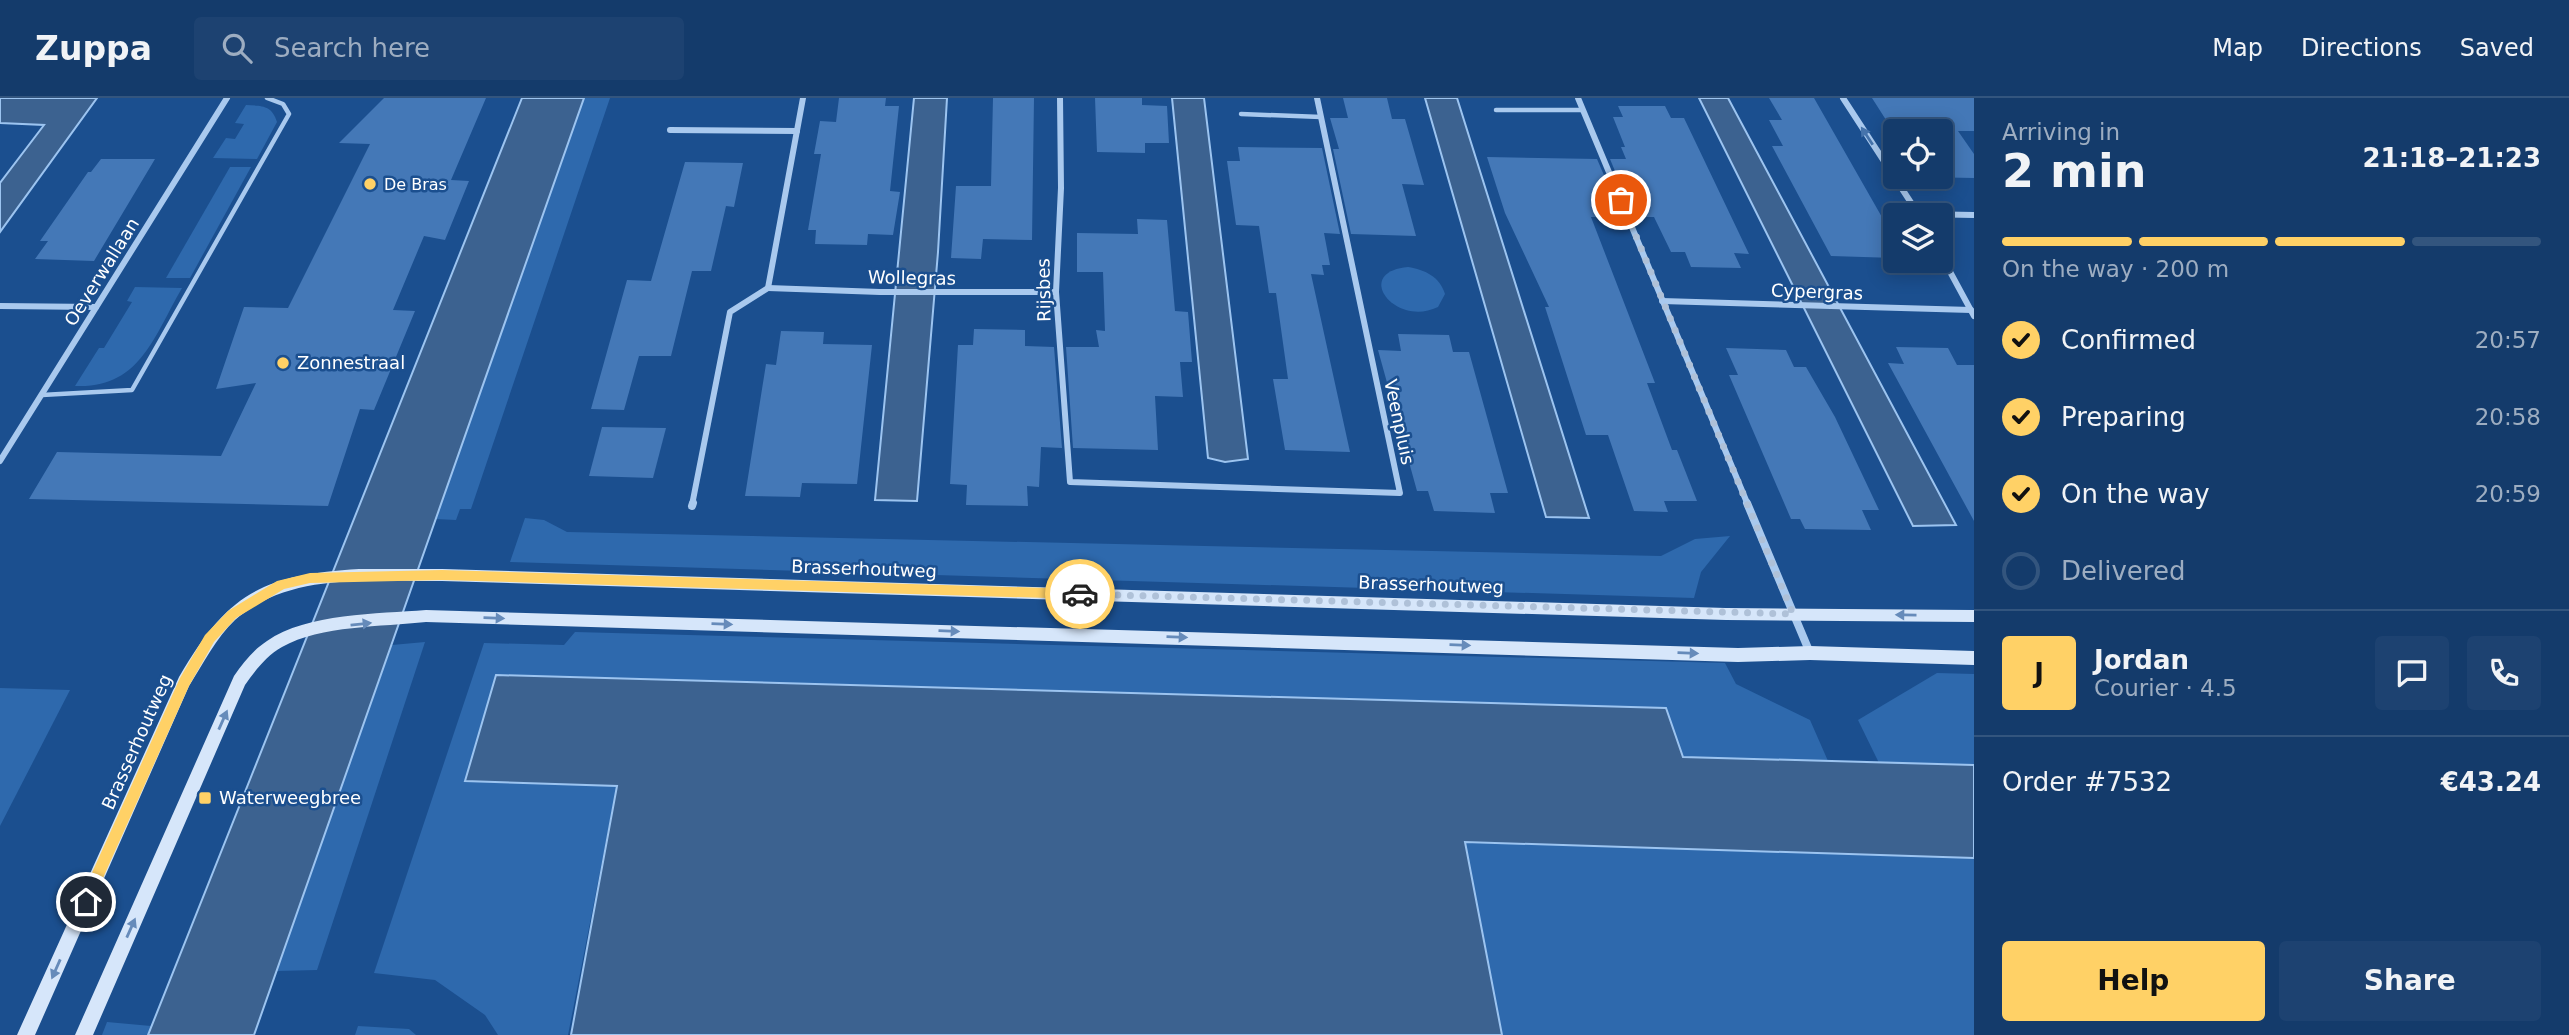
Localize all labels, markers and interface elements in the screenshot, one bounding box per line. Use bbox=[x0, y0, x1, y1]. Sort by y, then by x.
search box bbox=[194, 17, 684, 80]
text: Zuppa bbox=[35, 29, 152, 68]
icon: search bbox=[218, 29, 256, 67]
text: Search here bbox=[274, 33, 430, 63]
text: Map bbox=[2212, 34, 2263, 62]
text: Directions bbox=[2301, 34, 2422, 62]
text: Saved bbox=[2460, 34, 2534, 62]
map controls bbox=[1883, 119, 1953, 273]
button: locate bbox=[1883, 119, 1953, 189]
text: Arriving in bbox=[2002, 119, 2120, 145]
one-way arrow bbox=[1860, 127, 1874, 145]
text: 21:18–21:23 bbox=[2362, 143, 2541, 173]
text: 2 min bbox=[2002, 144, 2146, 198]
pin bbox=[1591, 170, 1651, 230]
place label: De Bras bbox=[384, 175, 447, 194]
marker: De Bras bbox=[362, 176, 378, 192]
icon: bag bbox=[1602, 181, 1640, 219]
button: layers bbox=[1883, 203, 1953, 273]
street label: Oeverwallaan bbox=[60, 214, 143, 330]
text: On the way · 200 m bbox=[2002, 256, 2229, 282]
street label: Rijsbes bbox=[1032, 258, 1055, 322]
street label: Wollegras bbox=[868, 266, 956, 289]
street label: Cypergras bbox=[1771, 279, 1863, 304]
icon: check bbox=[2002, 321, 2040, 359]
text: Confirmed bbox=[2061, 325, 2196, 355]
text: 20:57 bbox=[2475, 327, 2541, 353]
place label: Zonnestraal bbox=[297, 352, 405, 373]
marker: Zonnestraal bbox=[275, 355, 291, 371]
street label: Veenpluis bbox=[1380, 377, 1419, 466]
icon: check bbox=[2002, 398, 2040, 436]
text: Preparing bbox=[2061, 402, 2186, 432]
text: 20:58 bbox=[2475, 404, 2541, 430]
icon: check bbox=[2002, 475, 2040, 513]
text: On the way bbox=[2061, 479, 2210, 509]
text: 20:59 bbox=[2475, 481, 2541, 507]
street label: Brasserhoutweg bbox=[791, 555, 937, 582]
text: Delivered bbox=[2061, 556, 2185, 586]
courier bbox=[1045, 559, 1115, 629]
street label: Brasserhoutweg bbox=[1358, 571, 1504, 598]
icon: car bbox=[1061, 575, 1099, 613]
one-way arrow bbox=[1895, 609, 1917, 621]
one-way arrow bbox=[484, 612, 506, 624]
one-way arrow bbox=[350, 618, 372, 629]
one-way arrow bbox=[711, 619, 733, 630]
one-way arrow bbox=[938, 625, 960, 636]
one-way arrow bbox=[1166, 631, 1188, 643]
button: chat bbox=[2375, 636, 2449, 710]
button: phone bbox=[2467, 636, 2541, 710]
one-way arrow bbox=[1450, 640, 1472, 651]
text: Jordan bbox=[2094, 645, 2189, 675]
one-way arrow bbox=[1677, 647, 1699, 659]
text: J bbox=[2034, 658, 2044, 688]
street label: Brasserhoutweg bbox=[97, 671, 176, 813]
text: Courier · 4.5 bbox=[2094, 675, 2237, 701]
one-way arrow bbox=[218, 709, 229, 730]
text: Order #7532 bbox=[2002, 767, 2172, 797]
text: €43.24 bbox=[2441, 767, 2541, 797]
place label: Waterweegbree bbox=[219, 787, 361, 808]
marker: Waterweegbree bbox=[197, 790, 213, 806]
pin bbox=[56, 872, 116, 932]
icon: home bbox=[67, 883, 105, 921]
one-way arrow bbox=[126, 917, 137, 938]
button: Help bbox=[2002, 941, 2265, 1021]
button: Share bbox=[2279, 941, 2541, 1021]
one-way arrow bbox=[50, 959, 62, 979]

